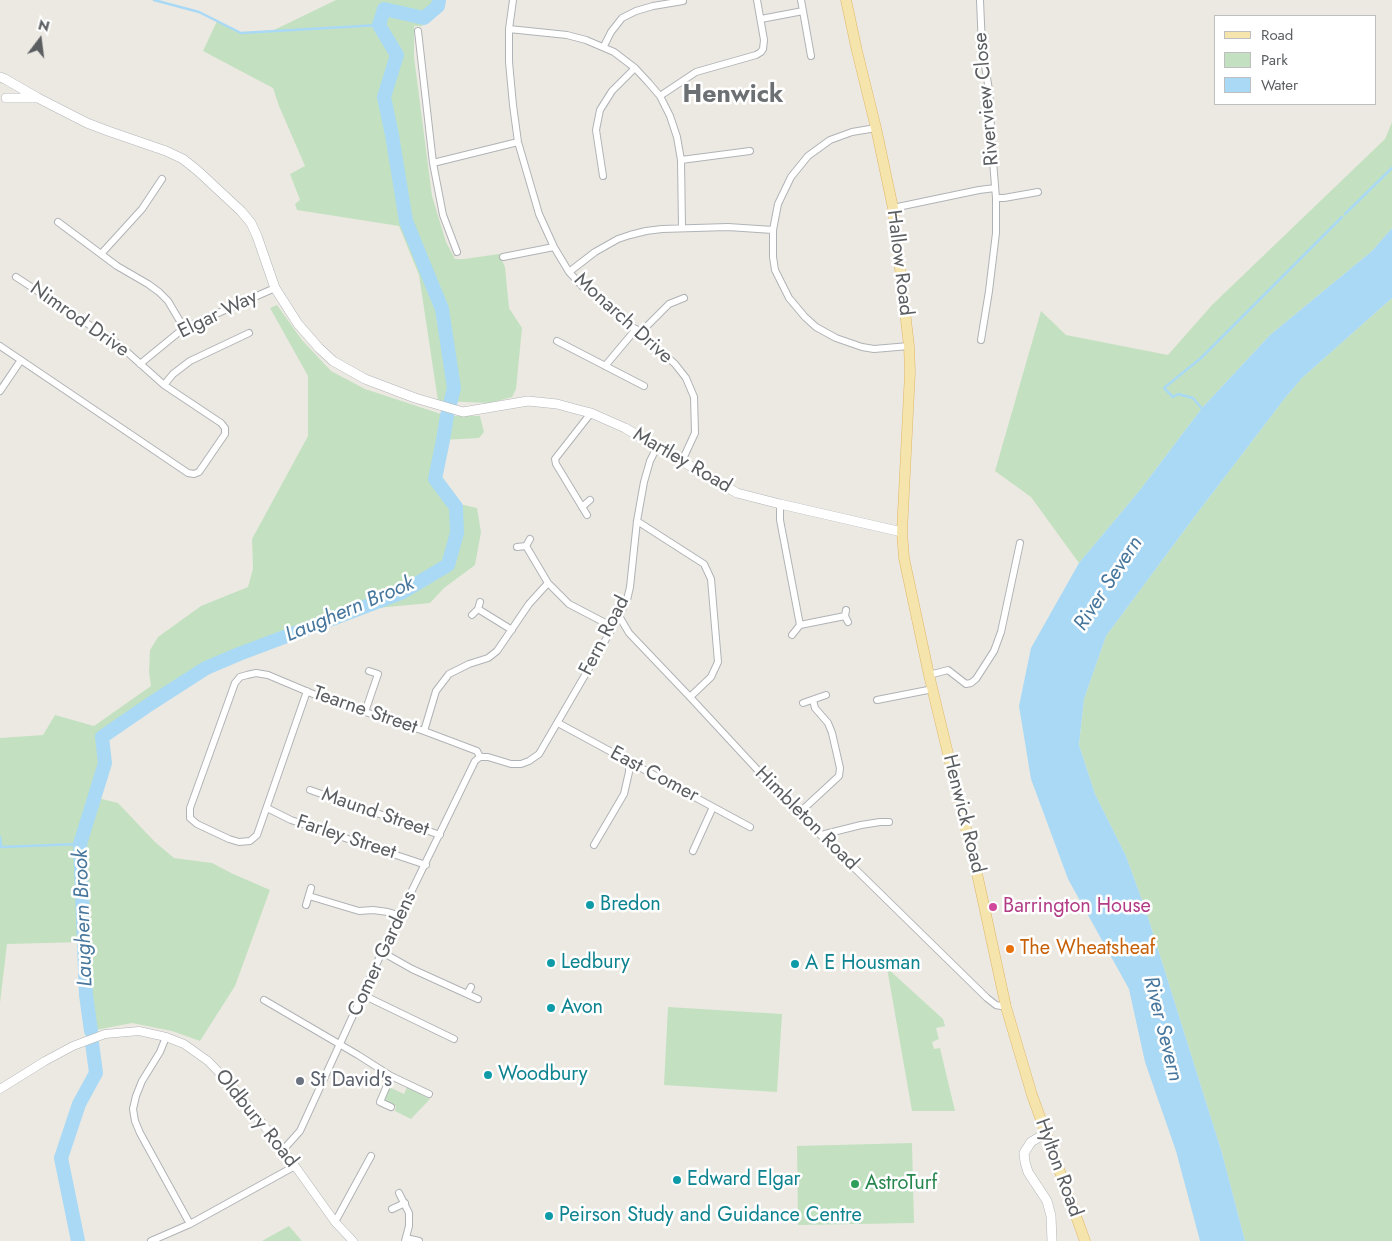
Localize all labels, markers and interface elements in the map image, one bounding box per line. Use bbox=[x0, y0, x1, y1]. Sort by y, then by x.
text: N bbox=[36, 14, 52, 37]
north arrow bbox=[15, 15, 65, 65]
legend bbox=[1214, 15, 1377, 105]
text: Road bbox=[1261, 24, 1293, 46]
street label: Riverview Close bbox=[969, 31, 1005, 167]
text: Park bbox=[1261, 49, 1288, 71]
text: Water bbox=[1261, 74, 1298, 96]
district label: Henwick bbox=[683, 81, 783, 111]
street label: Hallow Road bbox=[881, 209, 917, 317]
street label: Monarch Drive bbox=[569, 268, 677, 370]
street label: Nimrod Drive bbox=[25, 277, 133, 363]
street label: Elgar Way bbox=[174, 285, 262, 345]
street label: Martley Road bbox=[628, 423, 736, 499]
water label: River Severn bbox=[1069, 532, 1149, 636]
water label: Laughern Brook bbox=[282, 572, 418, 648]
street label: Fern Road bbox=[575, 592, 635, 680]
street label: Tearne Street bbox=[310, 682, 420, 740]
street label: East Comer bbox=[606, 742, 702, 808]
street label: Henwick Road bbox=[937, 752, 989, 876]
street label: Himbleton Road bbox=[749, 762, 863, 876]
street label: Maund Street bbox=[318, 783, 432, 843]
street label: Farley Street bbox=[293, 811, 399, 865]
water label: Laughern Brook bbox=[69, 849, 99, 987]
street label: Comer Gardens bbox=[343, 887, 423, 1021]
place label: Bredon bbox=[600, 893, 661, 917]
place label: Barrington House bbox=[1003, 895, 1151, 919]
marker: Bredon bbox=[584, 899, 596, 911]
marker: Barrington House bbox=[987, 901, 999, 913]
place label: The Wheatsheaf bbox=[1020, 937, 1155, 961]
marker: The Wheatsheaf bbox=[1004, 943, 1016, 955]
place label: Ledbury bbox=[561, 951, 630, 975]
place label: A E Housman bbox=[805, 952, 921, 976]
marker: Ledbury bbox=[545, 957, 557, 969]
marker: A E Housman bbox=[789, 958, 801, 970]
water label: River Severn bbox=[1137, 974, 1187, 1084]
place label: Avon bbox=[561, 996, 603, 1020]
marker: Avon bbox=[545, 1002, 557, 1014]
place label: Woodbury bbox=[498, 1063, 588, 1087]
street label: Oldbury Road bbox=[209, 1065, 303, 1173]
place label: St David's bbox=[310, 1069, 392, 1093]
marker: Woodbury bbox=[482, 1069, 494, 1081]
marker: St David's bbox=[294, 1075, 306, 1087]
street label: Hylton Road bbox=[1029, 1115, 1087, 1221]
place label: Edward Elgar bbox=[687, 1168, 800, 1192]
place label: AstroTurf bbox=[865, 1172, 937, 1196]
marker: Edward Elgar bbox=[671, 1174, 683, 1186]
marker: AstroTurf bbox=[849, 1178, 861, 1190]
place label: Peirson Study and Guidance Centre bbox=[559, 1204, 862, 1228]
marker: Peirson Study and Guidance Centre bbox=[543, 1210, 555, 1222]

